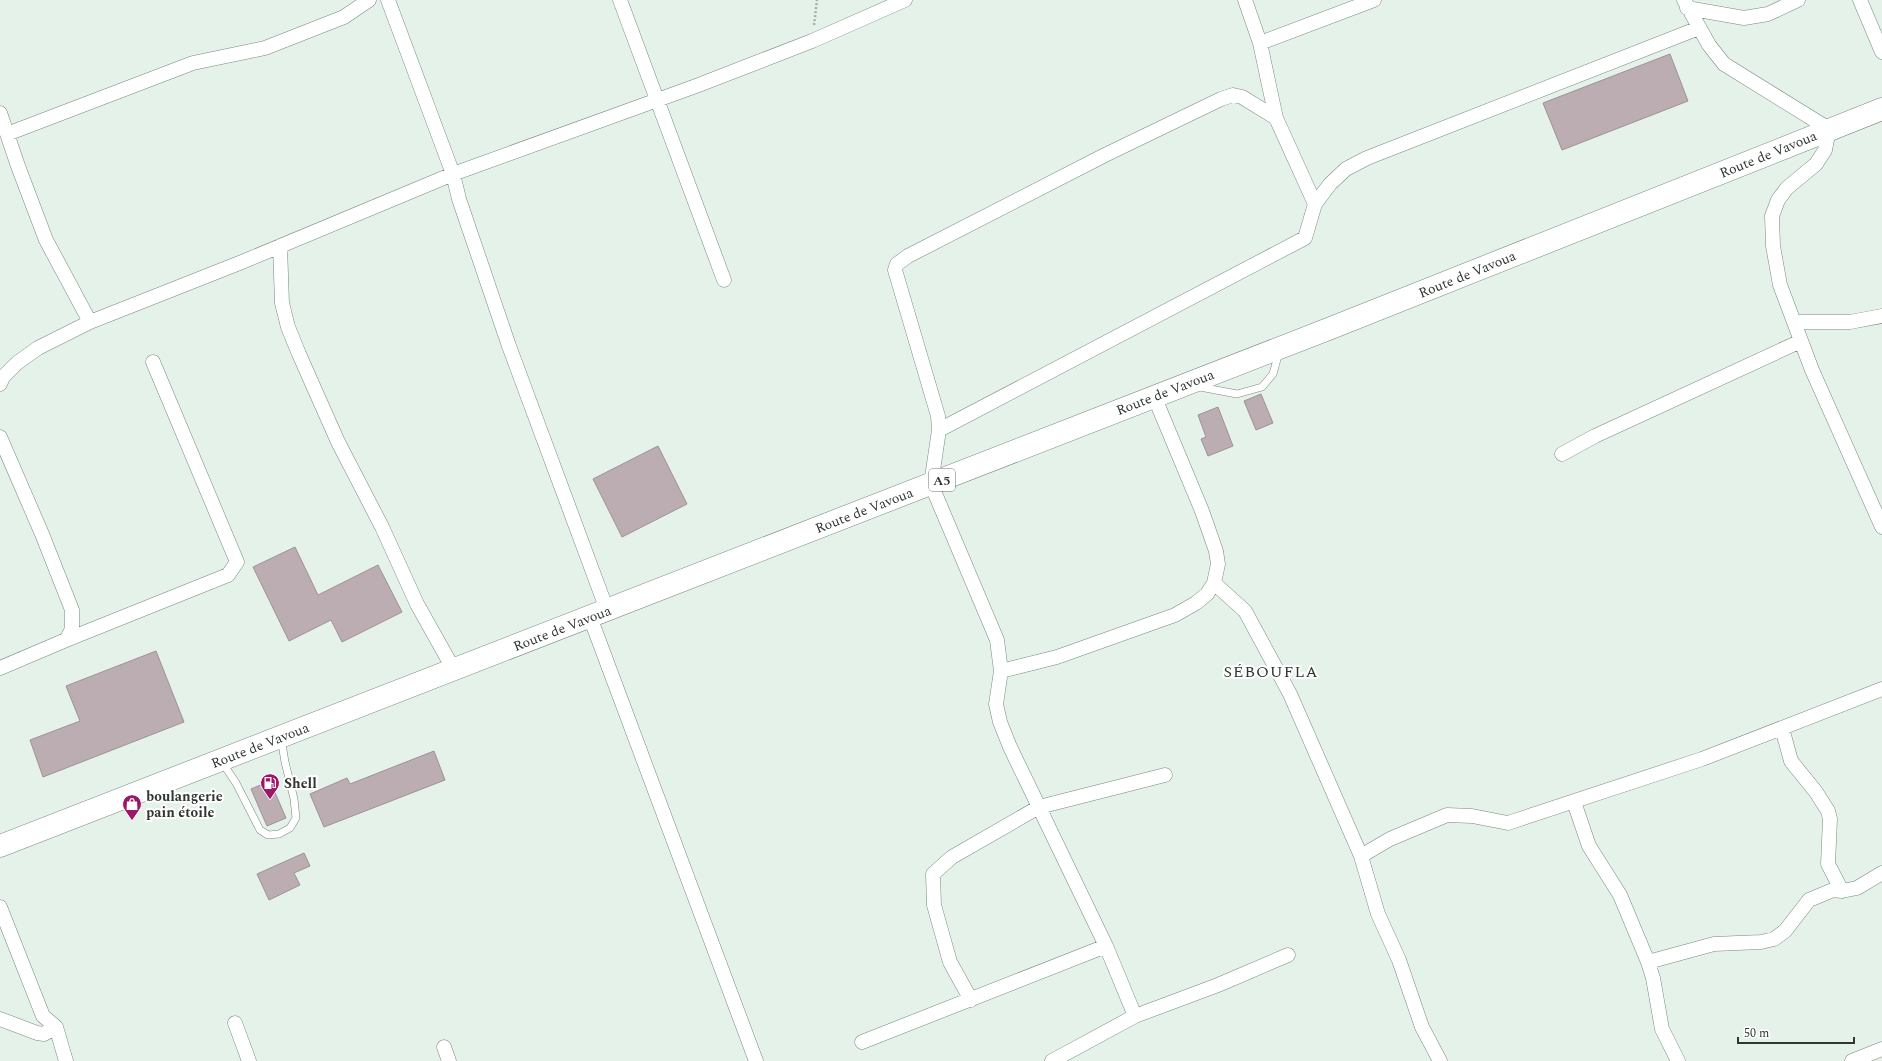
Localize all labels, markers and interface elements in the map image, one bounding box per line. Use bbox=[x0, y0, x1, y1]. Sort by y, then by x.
street label: Route de Vavoua bbox=[1716, 125, 1820, 184]
street label: Route de Vavoua bbox=[1415, 245, 1519, 304]
street label: Route de Vavoua bbox=[1113, 364, 1217, 421]
road number: A5 bbox=[929, 469, 955, 491]
street label: Route de Vavoua bbox=[812, 482, 916, 539]
street label: Route de Vavoua bbox=[510, 600, 614, 657]
district label: SÉBOUFLA bbox=[1224, 660, 1318, 684]
street label: Route de Vavoua bbox=[208, 717, 312, 774]
fuel station icon: Shell bbox=[259, 772, 281, 800]
place label: Shell bbox=[284, 773, 317, 794]
place label: boulangerie pain étoile bbox=[146, 786, 223, 823]
shop icon: boulangerie pain étoile bbox=[121, 793, 143, 821]
scale bar bbox=[1738, 1019, 1854, 1045]
text: 50 m bbox=[1744, 1024, 1769, 1043]

